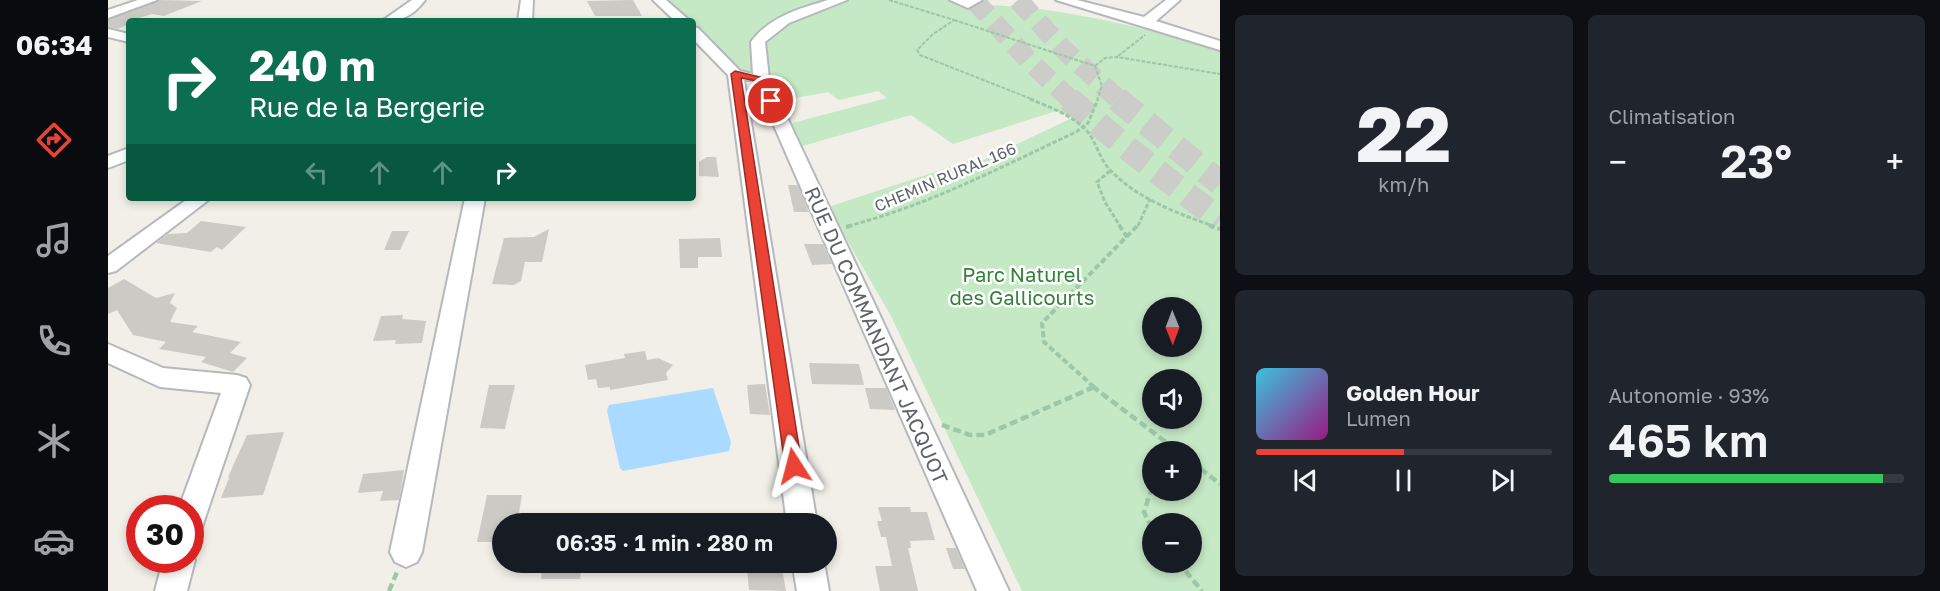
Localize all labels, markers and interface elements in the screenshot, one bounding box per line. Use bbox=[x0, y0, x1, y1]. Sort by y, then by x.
text: 06:34 bbox=[16, 29, 92, 61]
text: 240 m bbox=[249, 40, 375, 90]
icon: right bbox=[150, 42, 228, 120]
pin bbox=[745, 75, 796, 126]
icon: arrive bbox=[754, 84, 787, 117]
text: 22 bbox=[1356, 86, 1451, 179]
text: Rue de la Bergerie bbox=[249, 91, 485, 123]
text: Climatisation bbox=[1609, 104, 1735, 128]
icon: directions bbox=[33, 119, 75, 161]
text: 23° bbox=[1720, 134, 1792, 188]
street label: CHEMIN RURAL 166 bbox=[871, 138, 1019, 216]
text: − bbox=[1609, 142, 1627, 181]
text: + bbox=[1886, 142, 1904, 181]
icon: left bbox=[300, 156, 333, 189]
icon: ahead bbox=[363, 156, 396, 189]
icon: ahead bbox=[426, 156, 459, 189]
icon: right bbox=[489, 156, 522, 189]
text: km/h bbox=[1378, 172, 1429, 196]
street label: RUE DU COMMANDANT JACQUOT bbox=[800, 183, 954, 487]
icon: music bbox=[33, 219, 75, 261]
park label: Parc Naturel des Gallicourts bbox=[950, 262, 1094, 309]
north arrow bbox=[1142, 297, 1202, 357]
map controls bbox=[1142, 297, 1202, 573]
icon: phone bbox=[33, 320, 75, 362]
button: sound bbox=[1142, 369, 1202, 429]
text: Golden Hour bbox=[1346, 379, 1480, 406]
text: Autonomie · 93% bbox=[1609, 383, 1769, 407]
text: Lumen bbox=[1346, 406, 1411, 430]
text: 465 km bbox=[1609, 413, 1768, 467]
icon: climate bbox=[33, 420, 75, 462]
position arrow bbox=[762, 434, 826, 498]
button: + bbox=[1142, 441, 1202, 501]
icon: previous bbox=[1289, 464, 1322, 497]
icon: pause bbox=[1387, 464, 1420, 497]
icon: next bbox=[1486, 464, 1519, 497]
speed limit sign: 30 bbox=[126, 495, 204, 573]
button: − bbox=[1142, 513, 1202, 573]
icon: car bbox=[33, 520, 75, 562]
text: 06:35 · 1 min · 280 m bbox=[556, 529, 773, 556]

